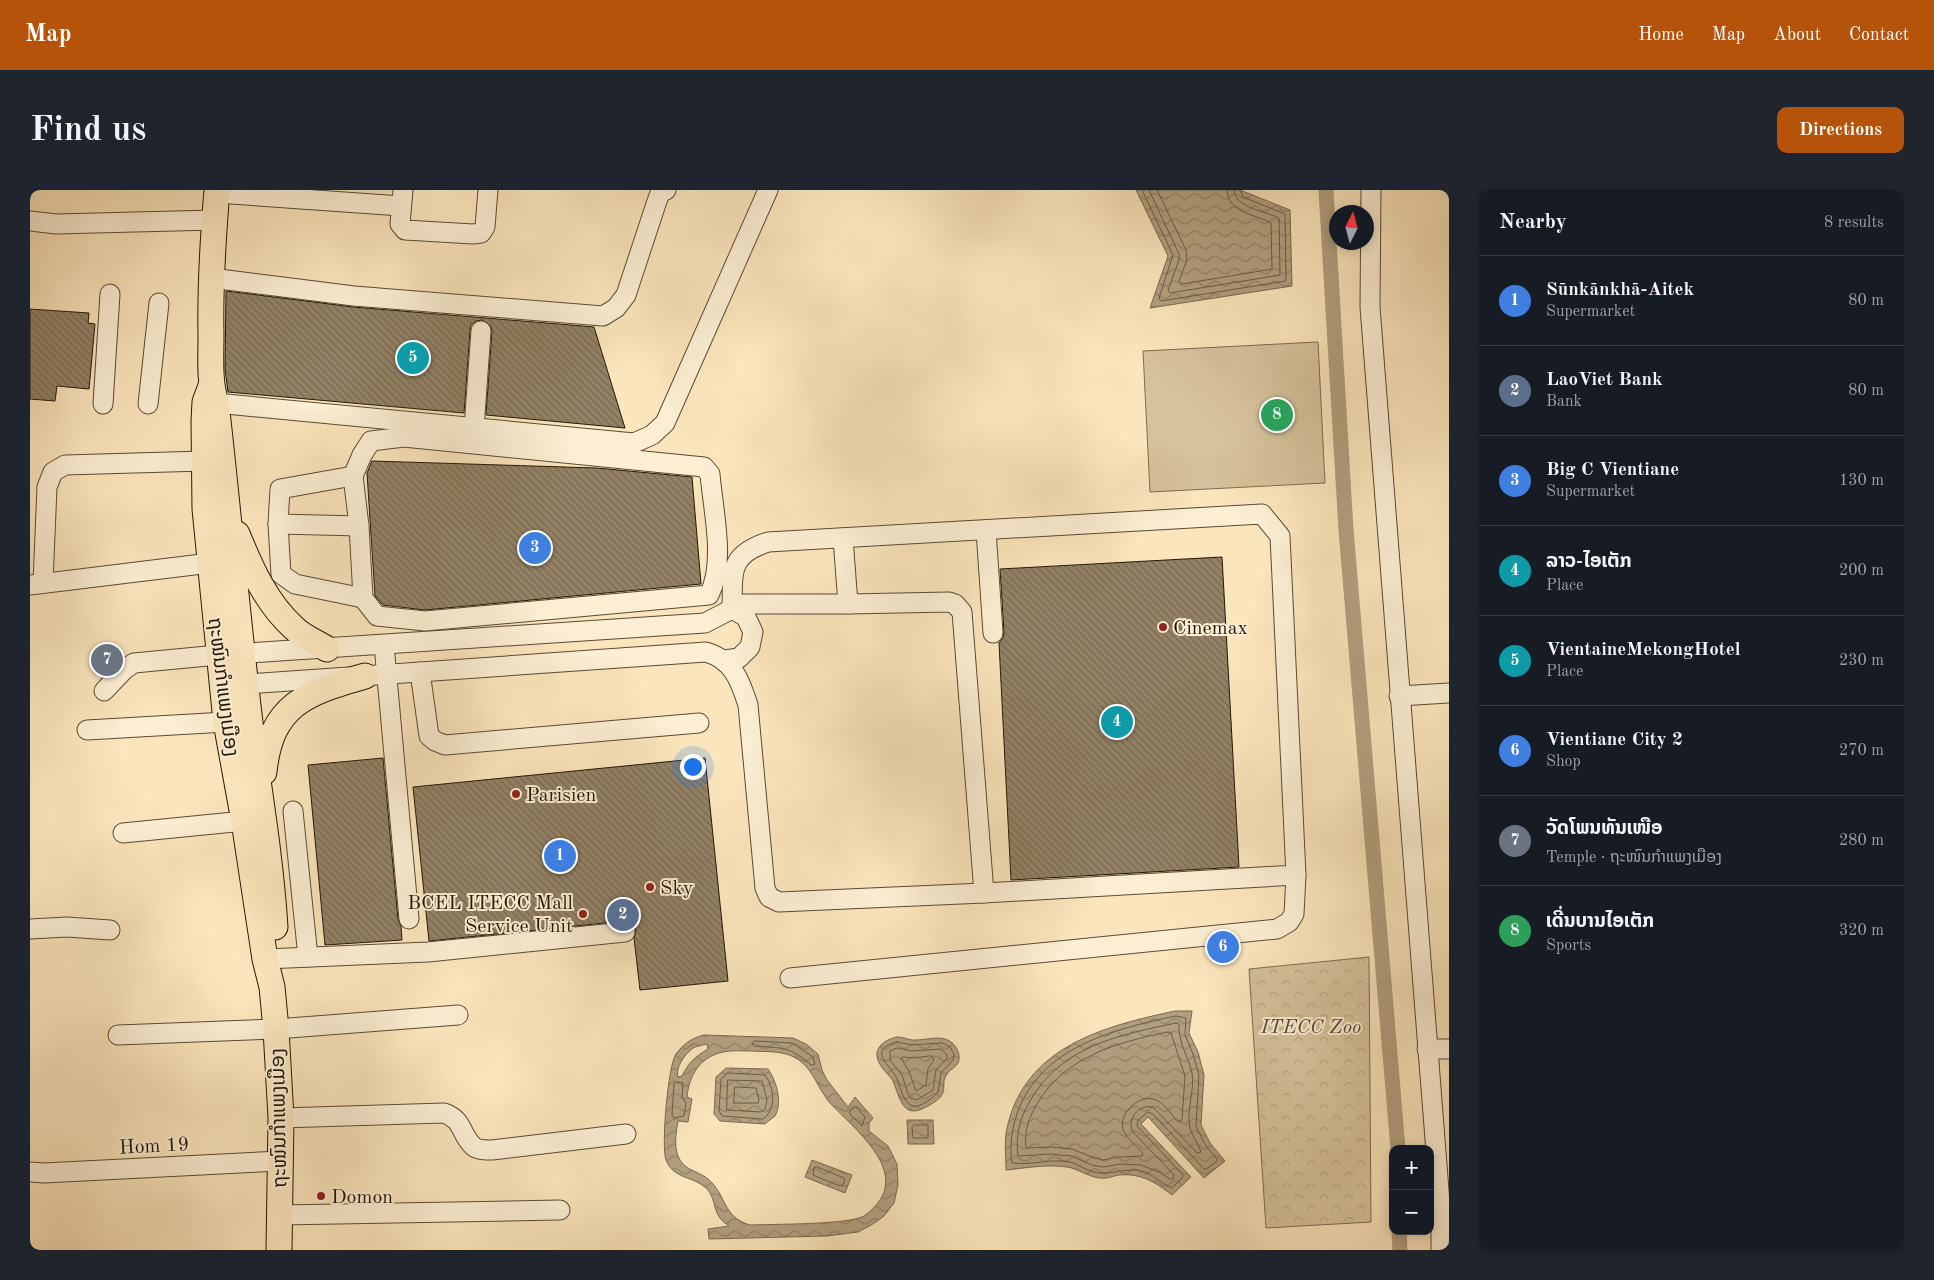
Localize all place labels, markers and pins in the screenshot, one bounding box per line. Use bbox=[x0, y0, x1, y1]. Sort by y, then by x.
pin: 5 bbox=[397, 339, 429, 377]
pin: 8 bbox=[1261, 396, 1293, 434]
pin: 3 bbox=[519, 529, 551, 567]
place label: Cinemax bbox=[1173, 619, 1248, 639]
marker: Cinemax bbox=[1157, 621, 1169, 633]
pin: 7 bbox=[91, 641, 123, 679]
pin: 4 bbox=[1101, 703, 1133, 741]
place label: Parisien bbox=[526, 786, 596, 806]
marker: Parisien bbox=[510, 788, 522, 800]
pin: 1 bbox=[544, 837, 576, 875]
place label: Sky bbox=[660, 879, 694, 899]
marker: Sky bbox=[644, 881, 656, 893]
place label: BCEL ITECC Mall Service Unit bbox=[407, 894, 573, 937]
pin: 2 bbox=[607, 896, 639, 934]
marker: BCEL ITECC Mall Service Unit bbox=[577, 908, 589, 920]
pin: 6 bbox=[1207, 928, 1239, 966]
place label: Domon bbox=[331, 1188, 393, 1208]
marker: Domon bbox=[315, 1190, 327, 1202]

